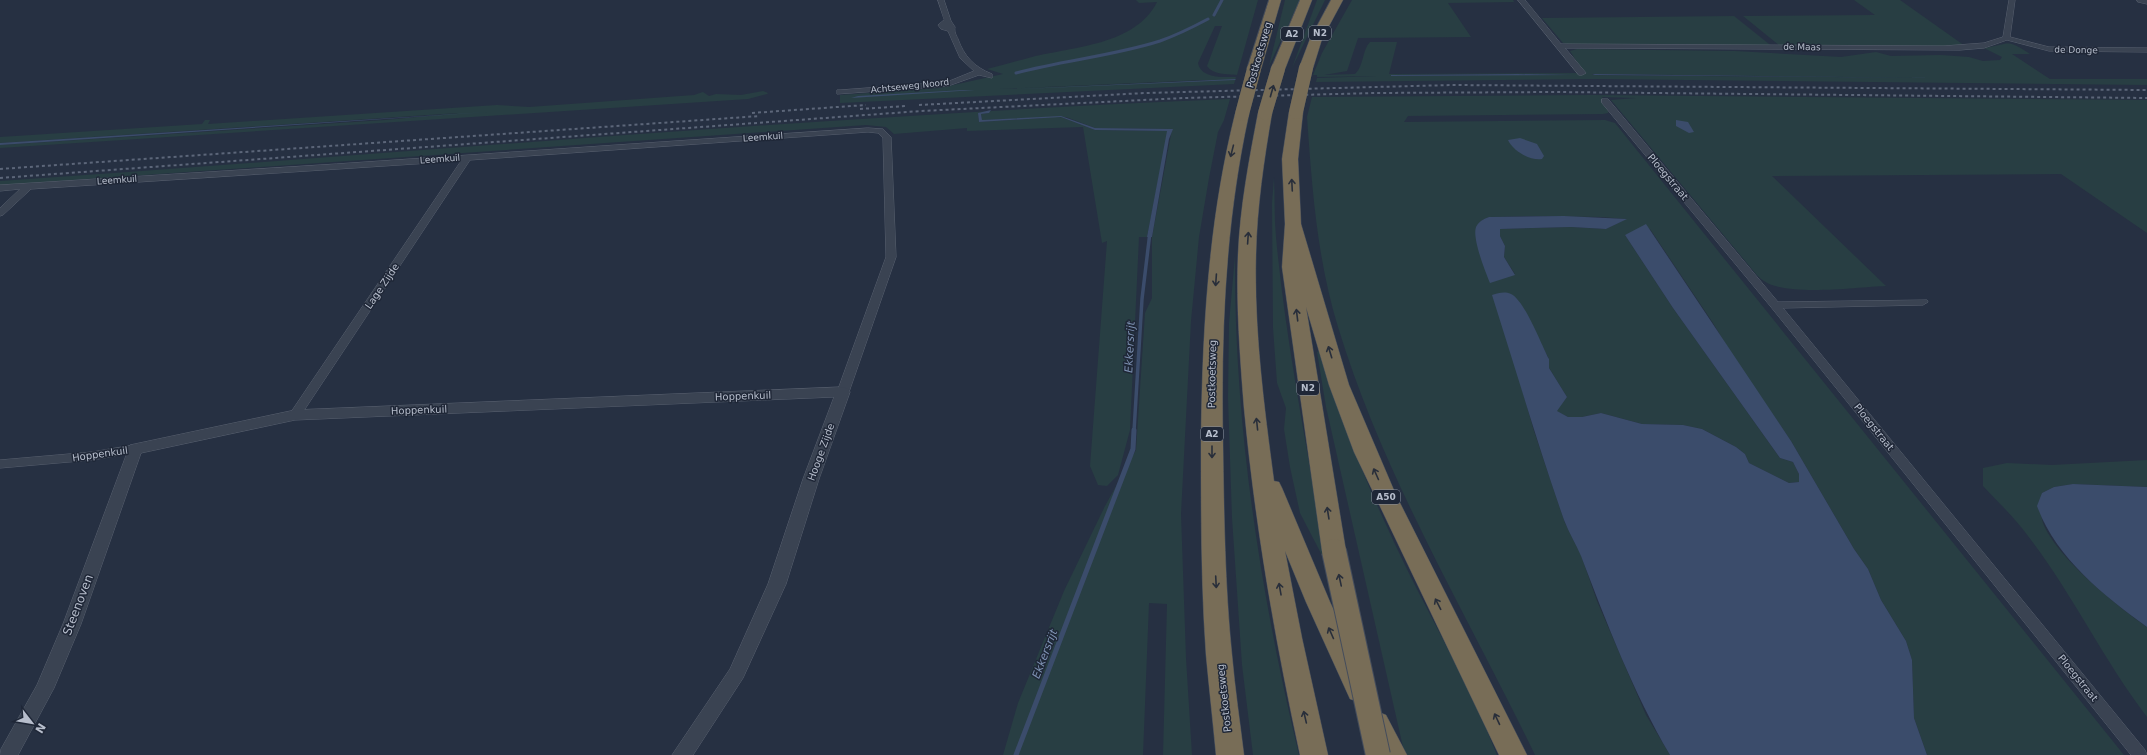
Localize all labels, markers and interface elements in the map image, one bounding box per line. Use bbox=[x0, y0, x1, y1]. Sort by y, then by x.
street label: Postkoetsweg bbox=[1244, 21, 1274, 89]
road number: N2 bbox=[1309, 26, 1331, 40]
road number: A2 bbox=[1281, 27, 1303, 41]
street label: de Maas bbox=[1783, 42, 1821, 52]
street label: de Donge bbox=[2054, 45, 2098, 55]
street label: Achtseweg Noord bbox=[870, 77, 950, 95]
one-way arrow bbox=[1269, 85, 1276, 98]
street label: Leemkuil bbox=[743, 131, 783, 143]
one-way arrow bbox=[1228, 145, 1235, 158]
street label: Ploegstraat bbox=[1646, 152, 1691, 202]
street label: Leemkuil bbox=[420, 153, 460, 165]
street label: Leemkuil bbox=[97, 174, 137, 186]
one-way arrow bbox=[1288, 179, 1295, 192]
one-way arrow bbox=[1245, 232, 1252, 245]
street label: Lage Zijde bbox=[363, 261, 401, 311]
one-way arrow bbox=[1212, 273, 1219, 286]
one-way arrow bbox=[1293, 309, 1301, 322]
water label: Ekkersrijt bbox=[1122, 320, 1138, 373]
street label: Postkoetsweg bbox=[1206, 340, 1218, 408]
one-way arrow bbox=[1326, 346, 1333, 359]
road number: N2 bbox=[1297, 381, 1319, 395]
street label: Hoppenkuil bbox=[715, 390, 771, 402]
street label: Ploegstraat bbox=[1852, 401, 1896, 453]
street label: Hoppenkuil bbox=[391, 404, 447, 416]
one-way arrow bbox=[1253, 418, 1260, 431]
street label: Hooge Zijde bbox=[806, 422, 836, 482]
road number: A2 bbox=[1201, 427, 1223, 441]
street label: Hoppenkuil bbox=[71, 445, 129, 463]
one-way arrow bbox=[1208, 445, 1216, 458]
one-way arrow bbox=[1372, 468, 1379, 480]
road number: A50 bbox=[1372, 490, 1400, 504]
one-way arrow bbox=[1324, 507, 1332, 520]
street label: Steenoven bbox=[60, 573, 96, 637]
one-way arrow bbox=[1335, 574, 1343, 587]
one-way arrow bbox=[1212, 575, 1219, 588]
one-way arrow bbox=[1276, 583, 1284, 596]
one-way arrow bbox=[1434, 598, 1441, 610]
water label: Ekkersrijt bbox=[1030, 627, 1061, 680]
one-way arrow bbox=[1327, 627, 1334, 639]
street label: Ploegstraat bbox=[2056, 652, 2100, 704]
street label: Postkoetsweg bbox=[1215, 663, 1233, 733]
north arrow bbox=[12, 703, 52, 743]
one-way arrow bbox=[1301, 711, 1309, 724]
one-way arrow bbox=[1493, 714, 1500, 726]
text: N bbox=[32, 721, 48, 735]

